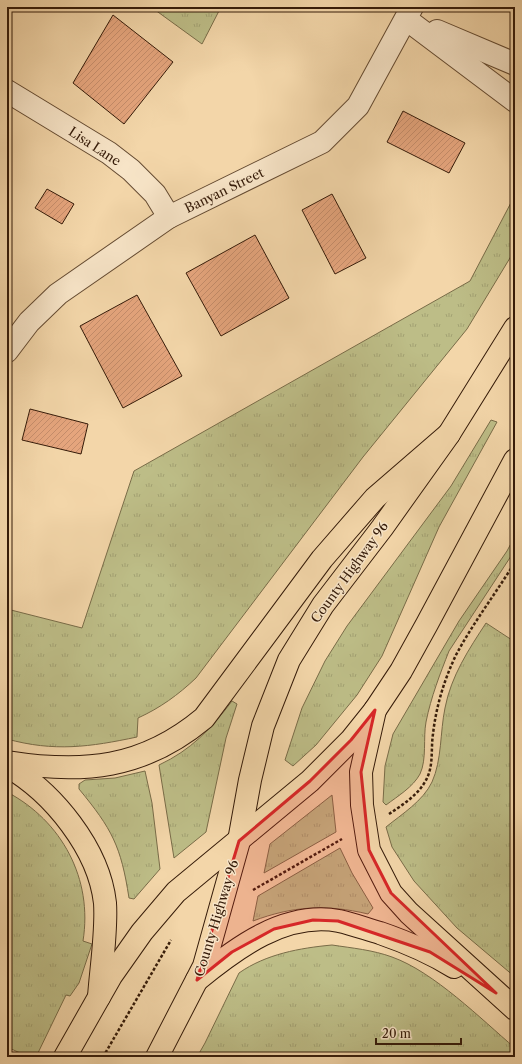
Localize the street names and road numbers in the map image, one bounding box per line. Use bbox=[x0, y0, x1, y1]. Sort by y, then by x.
street label: Lisa Lane bbox=[66, 123, 124, 169]
street label: Banyan Street bbox=[182, 164, 266, 216]
street label: County Highway 96 bbox=[307, 518, 391, 626]
street label: County Highway 96 bbox=[191, 857, 241, 978]

